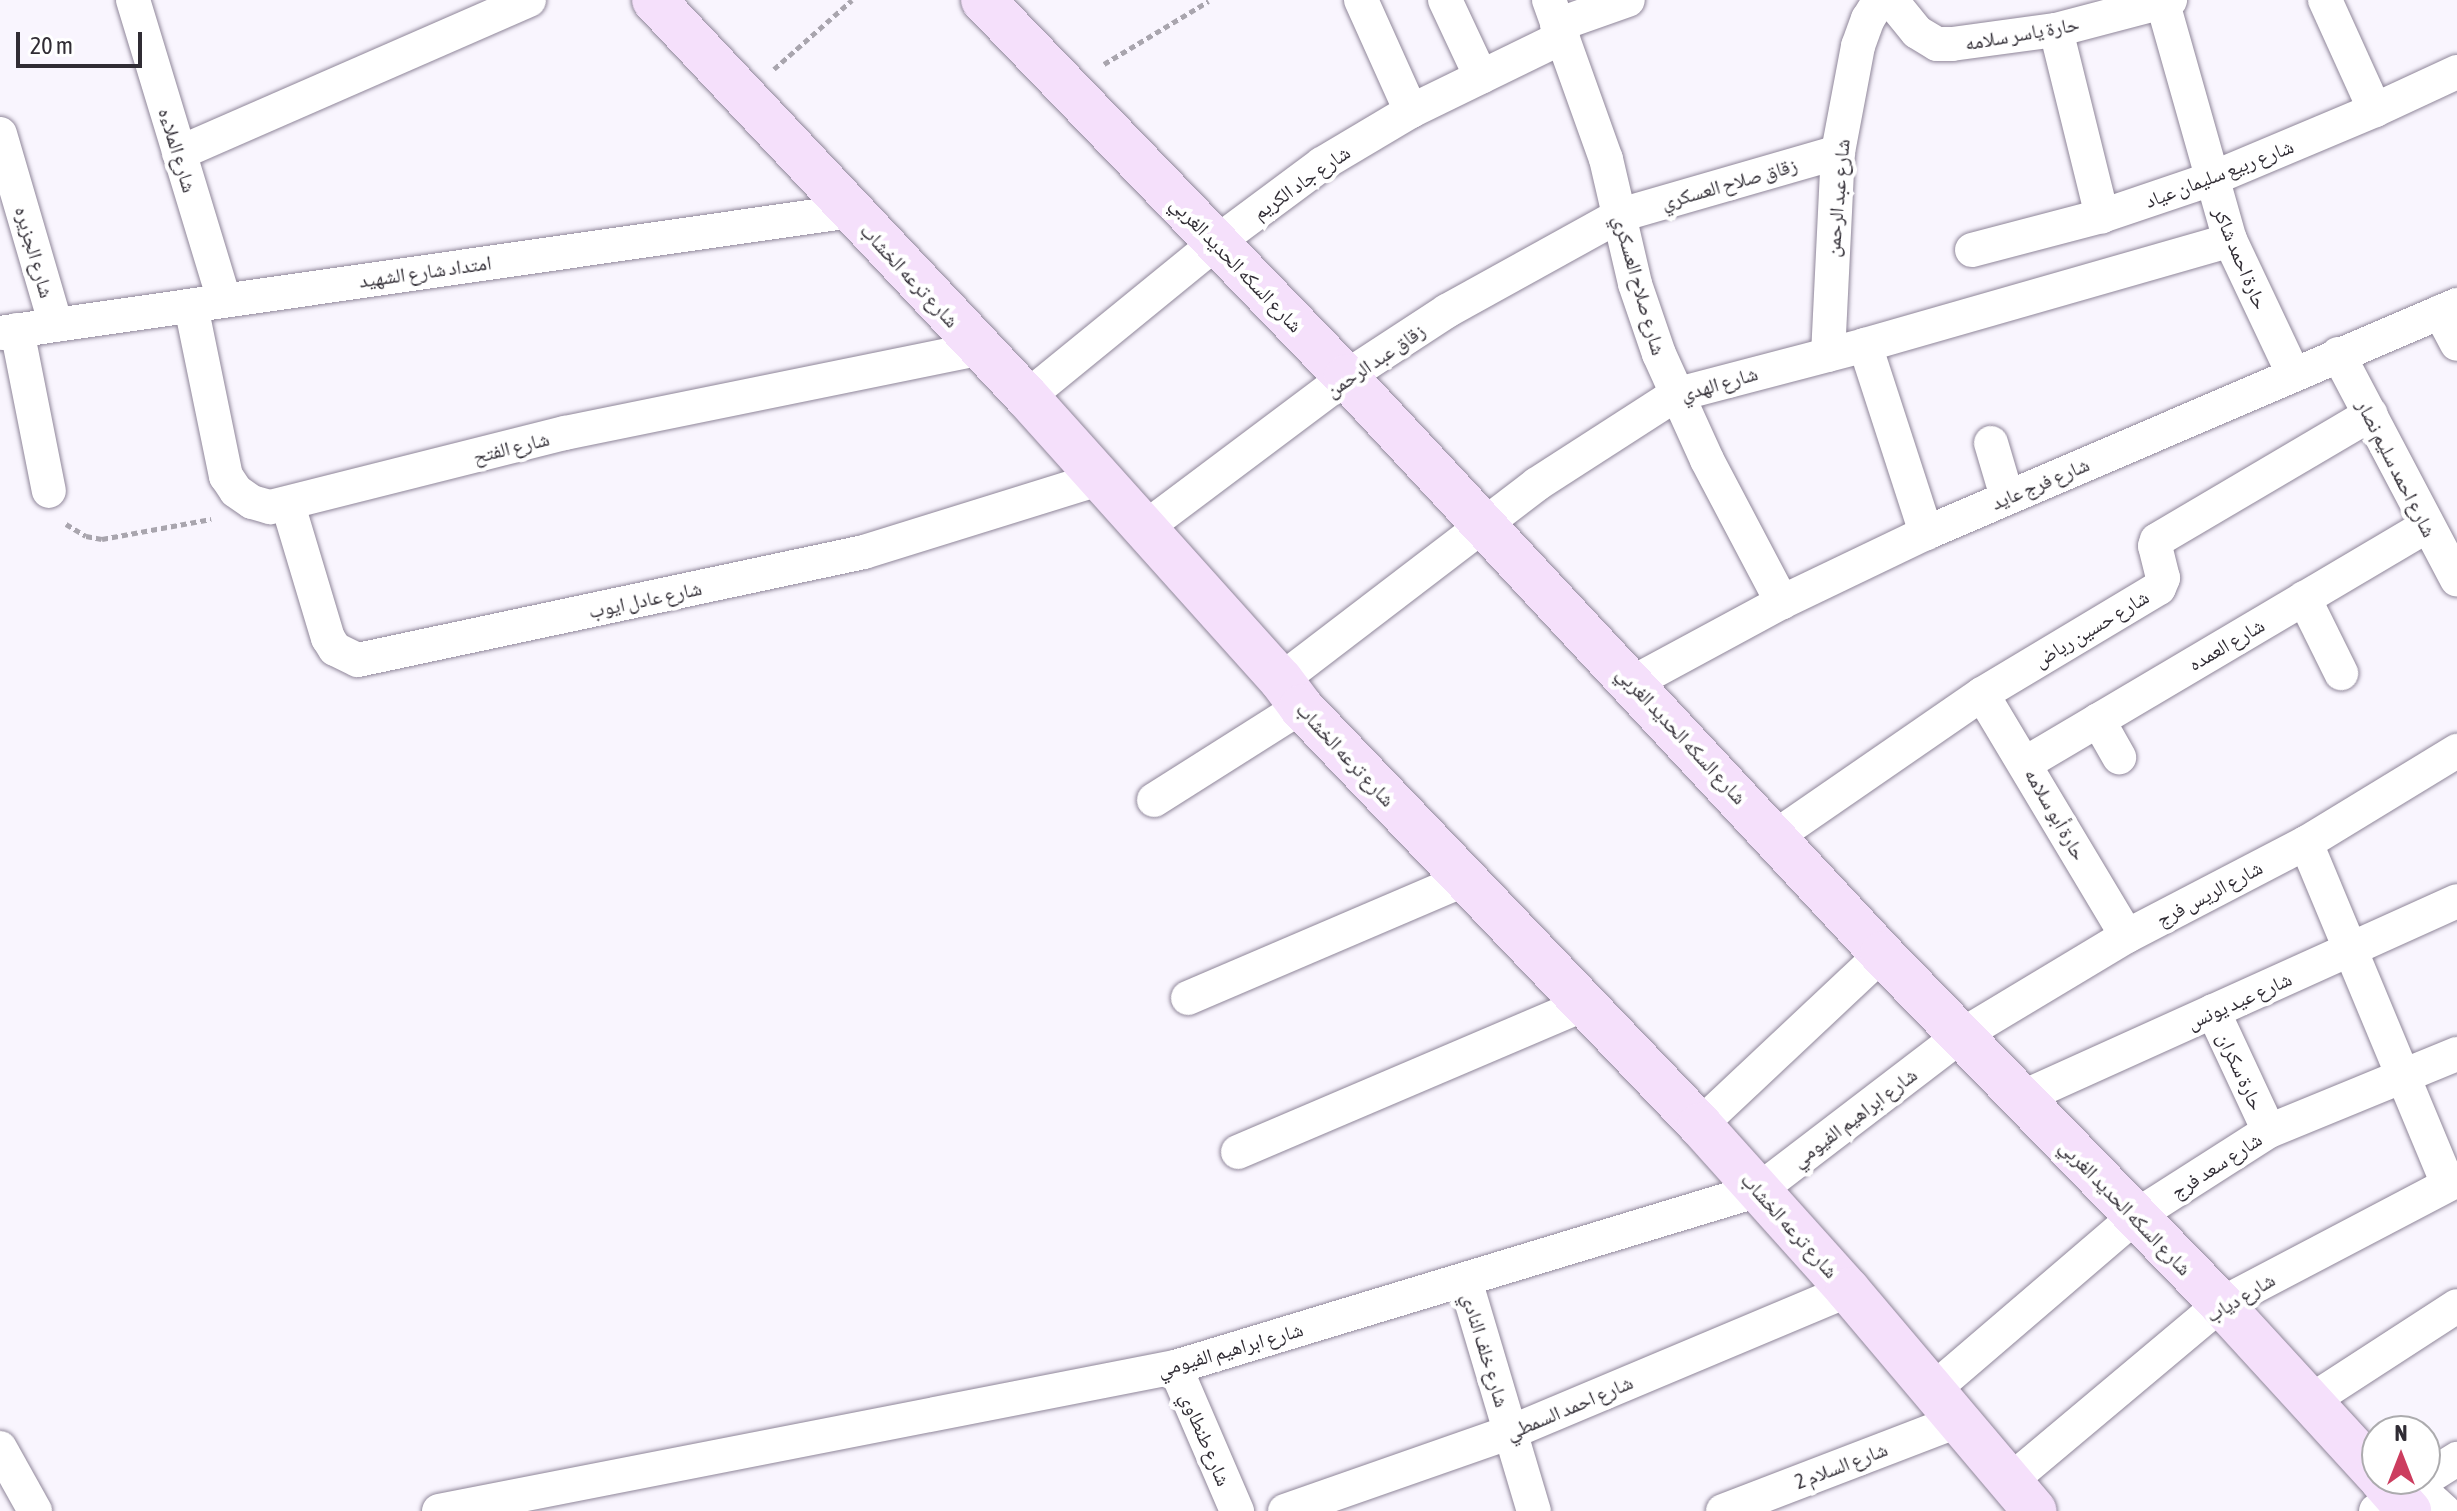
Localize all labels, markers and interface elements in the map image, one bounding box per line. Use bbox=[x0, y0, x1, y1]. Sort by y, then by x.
street label: حارة ياسر سلامه bbox=[1963, 11, 2081, 55]
scale bar bbox=[20, 16, 146, 66]
text: 20 m bbox=[30, 32, 73, 59]
street label: شارع الملاءه bbox=[154, 105, 202, 195]
street label: شارع ربيع سليمان عياد bbox=[2141, 134, 2297, 212]
street label: شارع عبد الرحمن bbox=[1820, 138, 1854, 258]
street label: شارع جاد الكريم bbox=[1248, 140, 1354, 224]
street label: زقاق صلاح العسكري bbox=[1658, 152, 1800, 214]
street label: شارع السكه الحديد الغربي bbox=[1166, 191, 1308, 337]
street label: شارع الجزيره bbox=[10, 203, 60, 301]
street label: حارة احمد شاكر bbox=[2209, 203, 2273, 313]
street label: شارع صلاح العسكري bbox=[1609, 212, 1671, 358]
street label: شارع ترعه الخشاب bbox=[856, 218, 964, 332]
street label: امتداد شارع الشهيد bbox=[357, 250, 493, 292]
street label: زقاق عبد الرحمن bbox=[1321, 318, 1429, 402]
street label: شارع الهدي bbox=[1678, 361, 1760, 405]
street label: شارع احمد سليم نصار bbox=[2352, 395, 2442, 541]
street label: شارع الفتح bbox=[470, 426, 552, 468]
street label: شارع فرج عايد bbox=[1987, 452, 2093, 514]
street label: شارع عادل ايوب bbox=[586, 575, 704, 623]
street label: شارع حسين رياض bbox=[2029, 584, 2153, 672]
street label: شارع العمده bbox=[2184, 613, 2268, 675]
street label: شارع السكه الحديد الغربي bbox=[1612, 661, 1752, 809]
street label: شارع ترعه الخشاب bbox=[1292, 697, 1400, 811]
street label: حارة أبو سلامه bbox=[2020, 764, 2092, 864]
street label: شارع الريس فرج bbox=[2152, 855, 2266, 931]
street label: شارع عيد يونس bbox=[2183, 966, 2295, 1034]
street label: حارة سكران bbox=[2213, 1028, 2269, 1114]
street label: شارع ابراهيم الفيومي bbox=[1787, 1062, 1921, 1172]
street label: شارع سعد فرج bbox=[2166, 1127, 2266, 1203]
street label: شارع السكه الحديد الغربي bbox=[2055, 1134, 2197, 1280]
street label: شارع ترعه الخشاب bbox=[1736, 1167, 1844, 1283]
street label: شارع دياب bbox=[2201, 1267, 2279, 1327]
street label: شارع خلف النادي bbox=[1457, 1290, 1515, 1410]
street label: شارع ابراهيم الفيومي bbox=[1154, 1317, 1306, 1381]
street label: شارع احمد السمطي bbox=[1502, 1369, 1636, 1445]
street label: شارع طنطاوي bbox=[1176, 1389, 1236, 1489]
north arrow bbox=[2361, 1415, 2441, 1495]
text: N bbox=[2395, 1420, 2407, 1446]
street label: شارع السلام 2 bbox=[1791, 1436, 1891, 1494]

